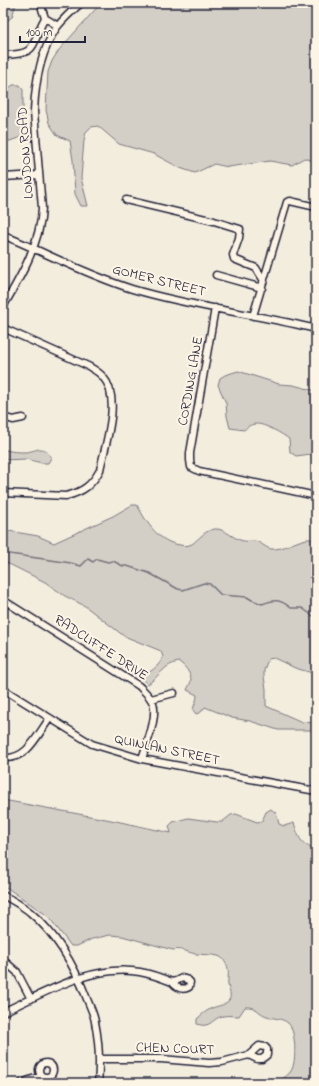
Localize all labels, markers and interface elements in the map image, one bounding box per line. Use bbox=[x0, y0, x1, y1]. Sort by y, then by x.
scale bar bbox=[20, 18, 85, 44]
text: 100 m bbox=[26, 24, 53, 42]
street label: LONDON ROAD bbox=[12, 106, 40, 200]
street label: GOMER STREET bbox=[110, 259, 208, 303]
street label: CORDING LANE bbox=[173, 335, 209, 427]
street label: RADCLIFFE DRIVE bbox=[50, 610, 152, 686]
street label: QUINLAN STREET bbox=[112, 729, 222, 771]
street label: CHEN COURT bbox=[135, 1037, 215, 1061]

